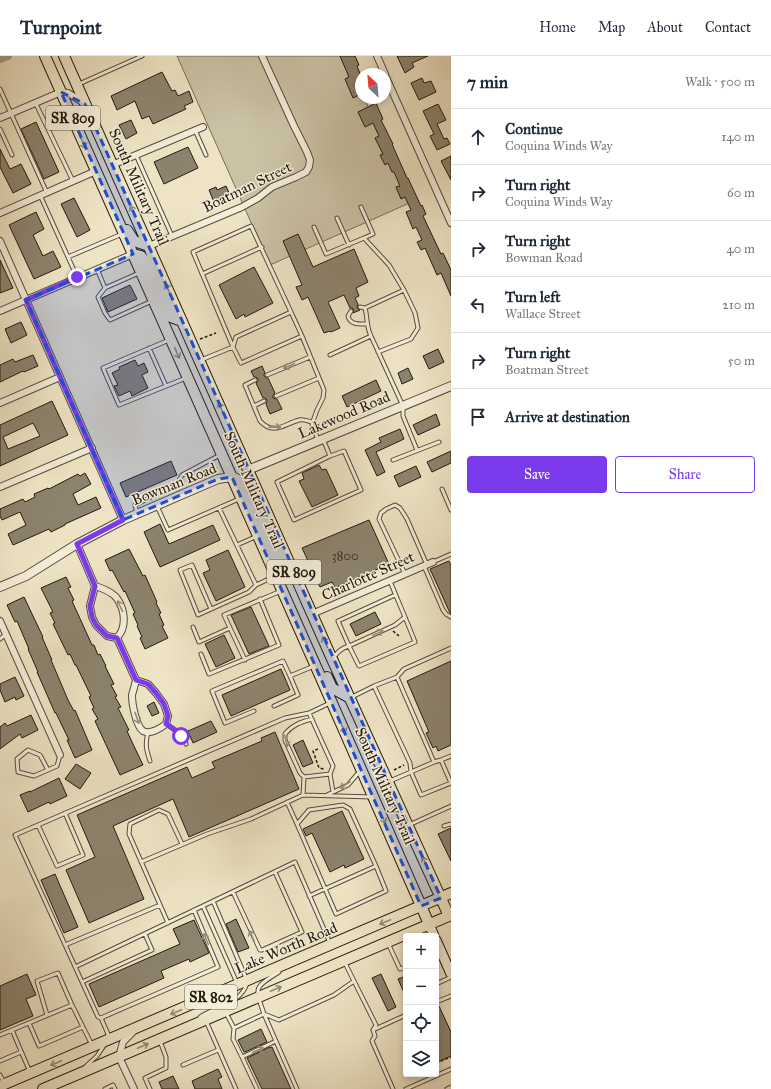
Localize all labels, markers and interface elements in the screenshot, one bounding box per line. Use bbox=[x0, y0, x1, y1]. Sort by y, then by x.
text: Turnpoint bbox=[20, 16, 102, 39]
text: Home bbox=[539, 19, 576, 36]
text: Map bbox=[598, 19, 625, 36]
text: About bbox=[647, 19, 683, 36]
text: Contact bbox=[705, 19, 751, 36]
north arrow bbox=[355, 68, 391, 104]
text: 7 min bbox=[467, 72, 508, 93]
text: Walk · 500 m bbox=[685, 74, 755, 90]
road number: SR 809 bbox=[46, 106, 100, 130]
text: Continue bbox=[505, 120, 563, 138]
street label: South Military Trail bbox=[105, 126, 173, 249]
icon: ahead bbox=[467, 126, 489, 148]
text: 140 m bbox=[721, 129, 755, 145]
one-way arrow bbox=[80, 136, 88, 148]
text: Coquina Winds Way bbox=[505, 138, 613, 154]
street label: Boatman Street bbox=[200, 157, 295, 216]
text: Turn right bbox=[505, 176, 570, 194]
icon: right bbox=[467, 182, 489, 204]
text: 60 m bbox=[727, 185, 755, 201]
text: Coquina Winds Way bbox=[505, 194, 613, 210]
one-way arrow bbox=[129, 205, 136, 217]
text: Turn right bbox=[505, 232, 570, 250]
icon: right bbox=[467, 238, 489, 260]
text: 40 m bbox=[726, 241, 755, 257]
text: Bowman Road bbox=[505, 250, 583, 266]
route end bbox=[68, 268, 86, 286]
one-way arrow bbox=[164, 283, 171, 295]
text: Turn left bbox=[505, 288, 561, 306]
icon: left bbox=[467, 294, 489, 316]
text: 210 m bbox=[722, 297, 755, 313]
text: Wallace Street bbox=[505, 306, 581, 322]
text: Turn right bbox=[505, 344, 570, 362]
one-way arrow bbox=[174, 347, 181, 359]
icon: right bbox=[467, 350, 489, 372]
text: 50 m bbox=[728, 353, 755, 369]
text: Boatman Street bbox=[505, 362, 589, 378]
one-way arrow bbox=[283, 363, 295, 371]
street label: Lakewood Road bbox=[295, 387, 393, 442]
one-way arrow bbox=[217, 402, 224, 414]
icon: arrive bbox=[467, 406, 489, 428]
text: Arrive at destination bbox=[505, 408, 630, 426]
one-way arrow bbox=[268, 423, 281, 431]
street label: South Military Trail bbox=[220, 429, 288, 552]
button: Save bbox=[467, 456, 607, 493]
button: Share bbox=[615, 456, 755, 493]
street label: Bowman Road bbox=[129, 459, 219, 509]
street label: Charlotte Street bbox=[319, 547, 418, 604]
house number: 3800 bbox=[331, 548, 359, 564]
road number: SR 809 bbox=[267, 560, 321, 584]
one-way arrow bbox=[116, 600, 123, 612]
one-way arrow bbox=[371, 629, 383, 636]
one-way arrow bbox=[321, 636, 328, 648]
one-way arrow bbox=[133, 712, 141, 724]
one-way arrow bbox=[340, 721, 347, 733]
street label: South Military Trail bbox=[351, 725, 419, 848]
route start bbox=[172, 727, 190, 745]
one-way arrow bbox=[283, 734, 291, 747]
one-way arrow bbox=[340, 781, 351, 790]
one-way arrow bbox=[379, 811, 387, 823]
one-way arrow bbox=[421, 857, 428, 869]
street label: Lake Worth Road bbox=[232, 918, 340, 978]
one-way arrow bbox=[380, 918, 392, 926]
one-way arrow bbox=[248, 930, 256, 942]
one-way arrow bbox=[202, 933, 209, 945]
map controls bbox=[403, 933, 439, 1077]
button: + bbox=[403, 933, 439, 969]
button: − bbox=[403, 969, 439, 1005]
road number: SR 802 bbox=[185, 985, 237, 1009]
one-way arrow bbox=[269, 985, 281, 993]
button: locate bbox=[403, 1005, 439, 1041]
one-way arrow bbox=[170, 1008, 182, 1016]
button: layers bbox=[403, 1041, 439, 1077]
one-way arrow bbox=[137, 1042, 149, 1049]
one-way arrow bbox=[251, 1046, 263, 1053]
one-way arrow bbox=[51, 1059, 63, 1067]

